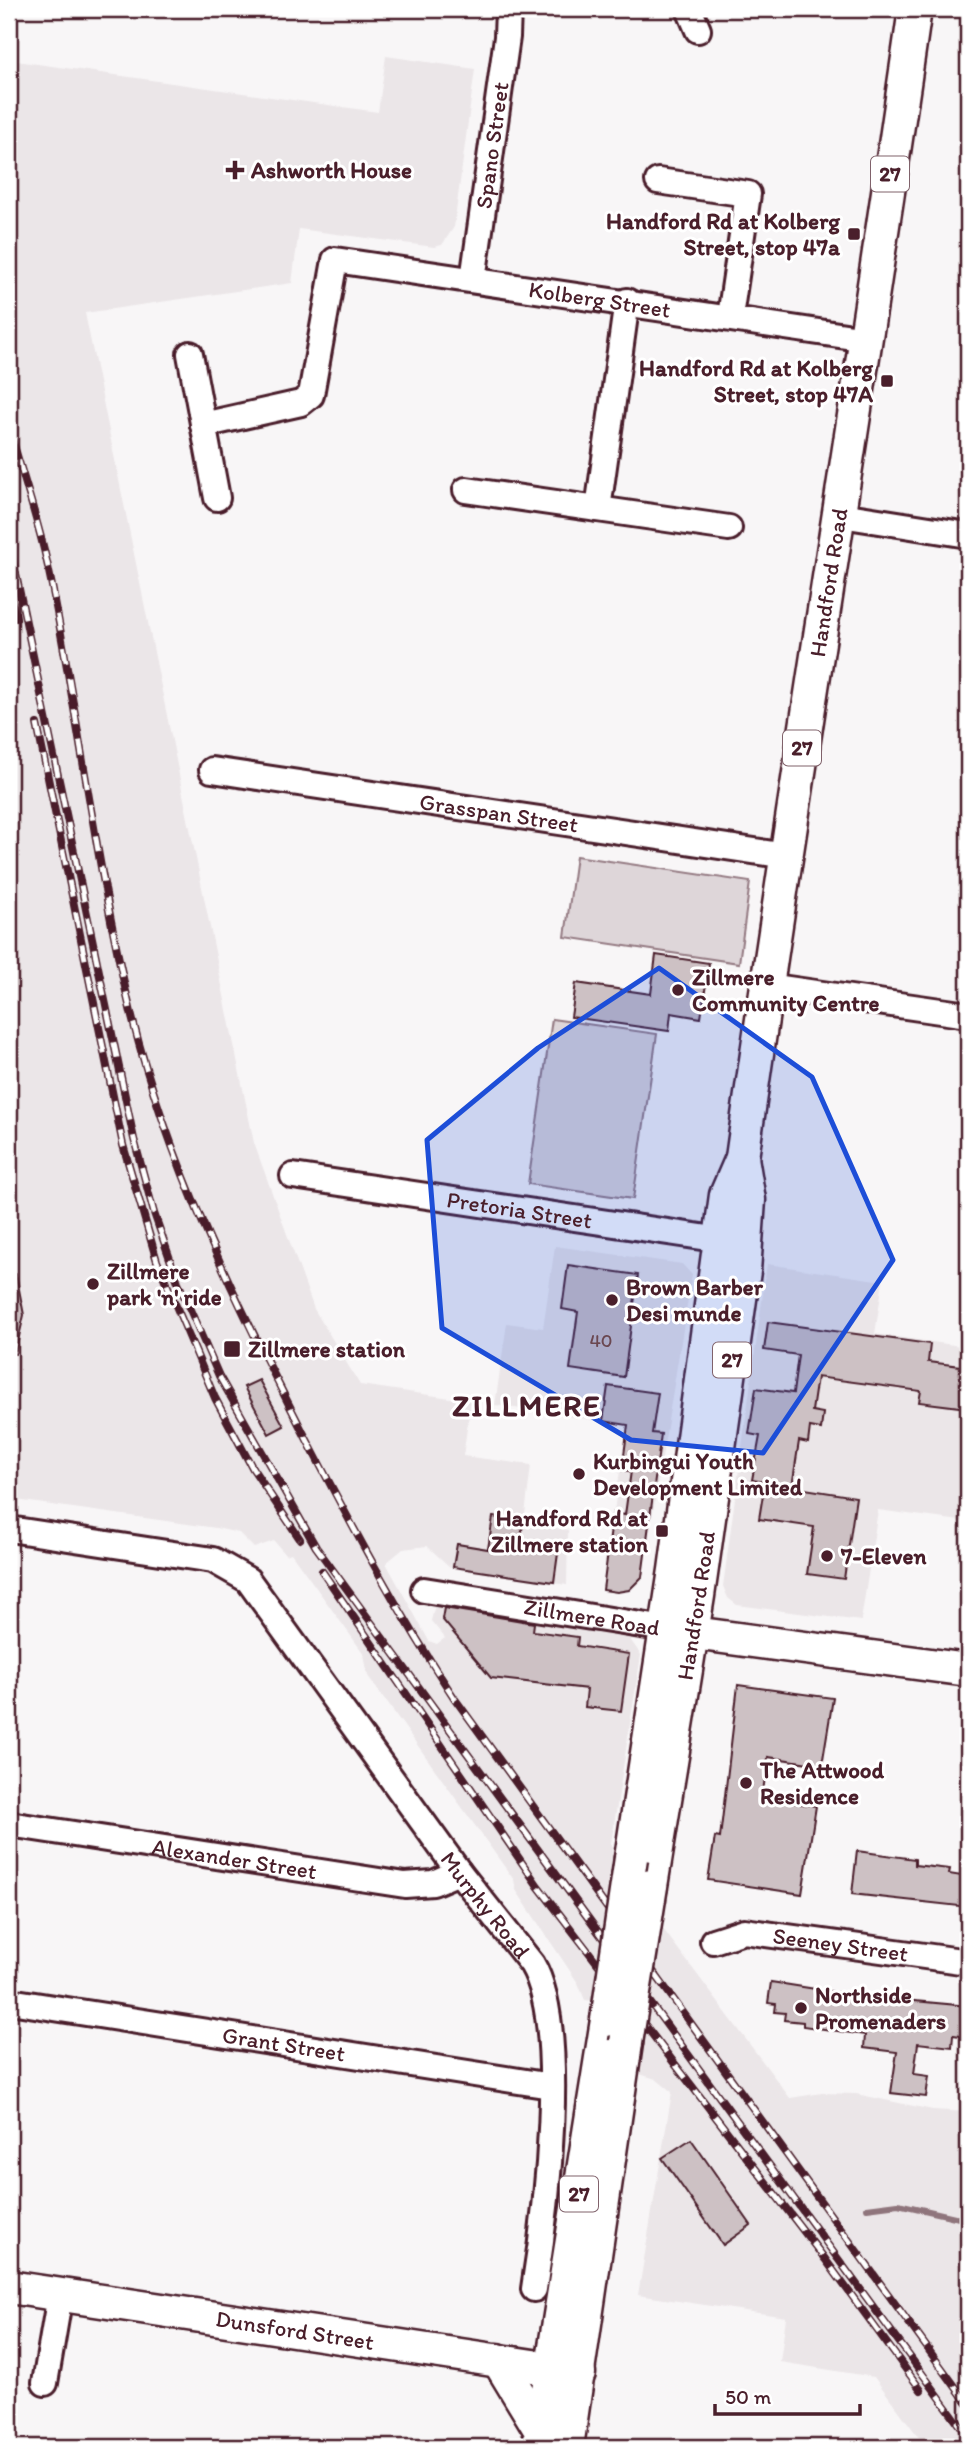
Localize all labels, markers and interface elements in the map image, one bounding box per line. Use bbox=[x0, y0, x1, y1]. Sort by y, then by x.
street label: Spano Street bbox=[469, 80, 515, 210]
place label: Ashworth House bbox=[250, 156, 412, 184]
road number: 27 bbox=[871, 156, 909, 192]
marker: Ashworth House bbox=[225, 160, 245, 180]
place label: Handford Rd at Kolberg Street, stop 47a bbox=[606, 207, 841, 261]
marker: Handford Rd at Kolberg Street, stop 47a bbox=[846, 226, 862, 242]
street label: Kolberg Street bbox=[527, 275, 673, 324]
place label: Handford Rd at Kolberg Street, stop 47A bbox=[639, 354, 874, 408]
marker: Handford Rd at Kolberg Street, stop 47A bbox=[879, 373, 895, 389]
street label: Handford Road bbox=[803, 506, 854, 659]
road number: 27 bbox=[783, 730, 821, 766]
street label: Grasspan Street bbox=[418, 787, 580, 839]
place label: Zillmere Community Centre bbox=[692, 963, 880, 1017]
marker: Zillmere Community Centre bbox=[670, 982, 686, 998]
street label: Pretoria Street bbox=[445, 1185, 594, 1235]
place label: Zillmere park 'n' ride bbox=[106, 1257, 222, 1311]
place label: Brown Barber Desi munde bbox=[626, 1273, 764, 1327]
marker: Zillmere park 'n' ride bbox=[85, 1276, 101, 1292]
marker: Brown Barber Desi munde bbox=[604, 1292, 620, 1308]
house number: 40 bbox=[589, 1329, 613, 1352]
place label: Zillmere station bbox=[248, 1335, 406, 1363]
marker: Zillmere station bbox=[222, 1339, 242, 1359]
road number: 27 bbox=[713, 1342, 751, 1378]
district label: ZILLMERE bbox=[452, 1387, 602, 1424]
place label: Kurbingui Youth Development Limited bbox=[593, 1447, 803, 1501]
marker: Kurbingui Youth Development Limited bbox=[571, 1466, 587, 1482]
place label: Handford Rd at Zillmere station bbox=[491, 1504, 649, 1558]
marker: Handford Rd at Zillmere station bbox=[654, 1523, 670, 1539]
street label: Handford Road bbox=[671, 1529, 721, 1682]
place label: 7-Eleven bbox=[840, 1542, 927, 1570]
marker: 7-Eleven bbox=[819, 1548, 835, 1564]
street label: Zillmere Road bbox=[522, 1592, 662, 1642]
place label: The Attwood Residence bbox=[759, 1756, 885, 1810]
marker: The Attwood Residence bbox=[738, 1775, 754, 1791]
street label: Alexander Street bbox=[150, 1832, 319, 1885]
street label: Murphy Road bbox=[435, 1846, 536, 1964]
street label: Seeney Street bbox=[771, 1921, 910, 1968]
place label: Northside Promenaders bbox=[815, 1981, 946, 2035]
marker: Northside Promenaders bbox=[793, 2000, 809, 2016]
street label: Grant Street bbox=[220, 2021, 347, 2068]
road number: 27 bbox=[560, 2176, 598, 2212]
street label: Dunsford Street bbox=[214, 2304, 376, 2356]
scale bar bbox=[715, 2372, 860, 2416]
text: 50 m bbox=[725, 2384, 772, 2409]

